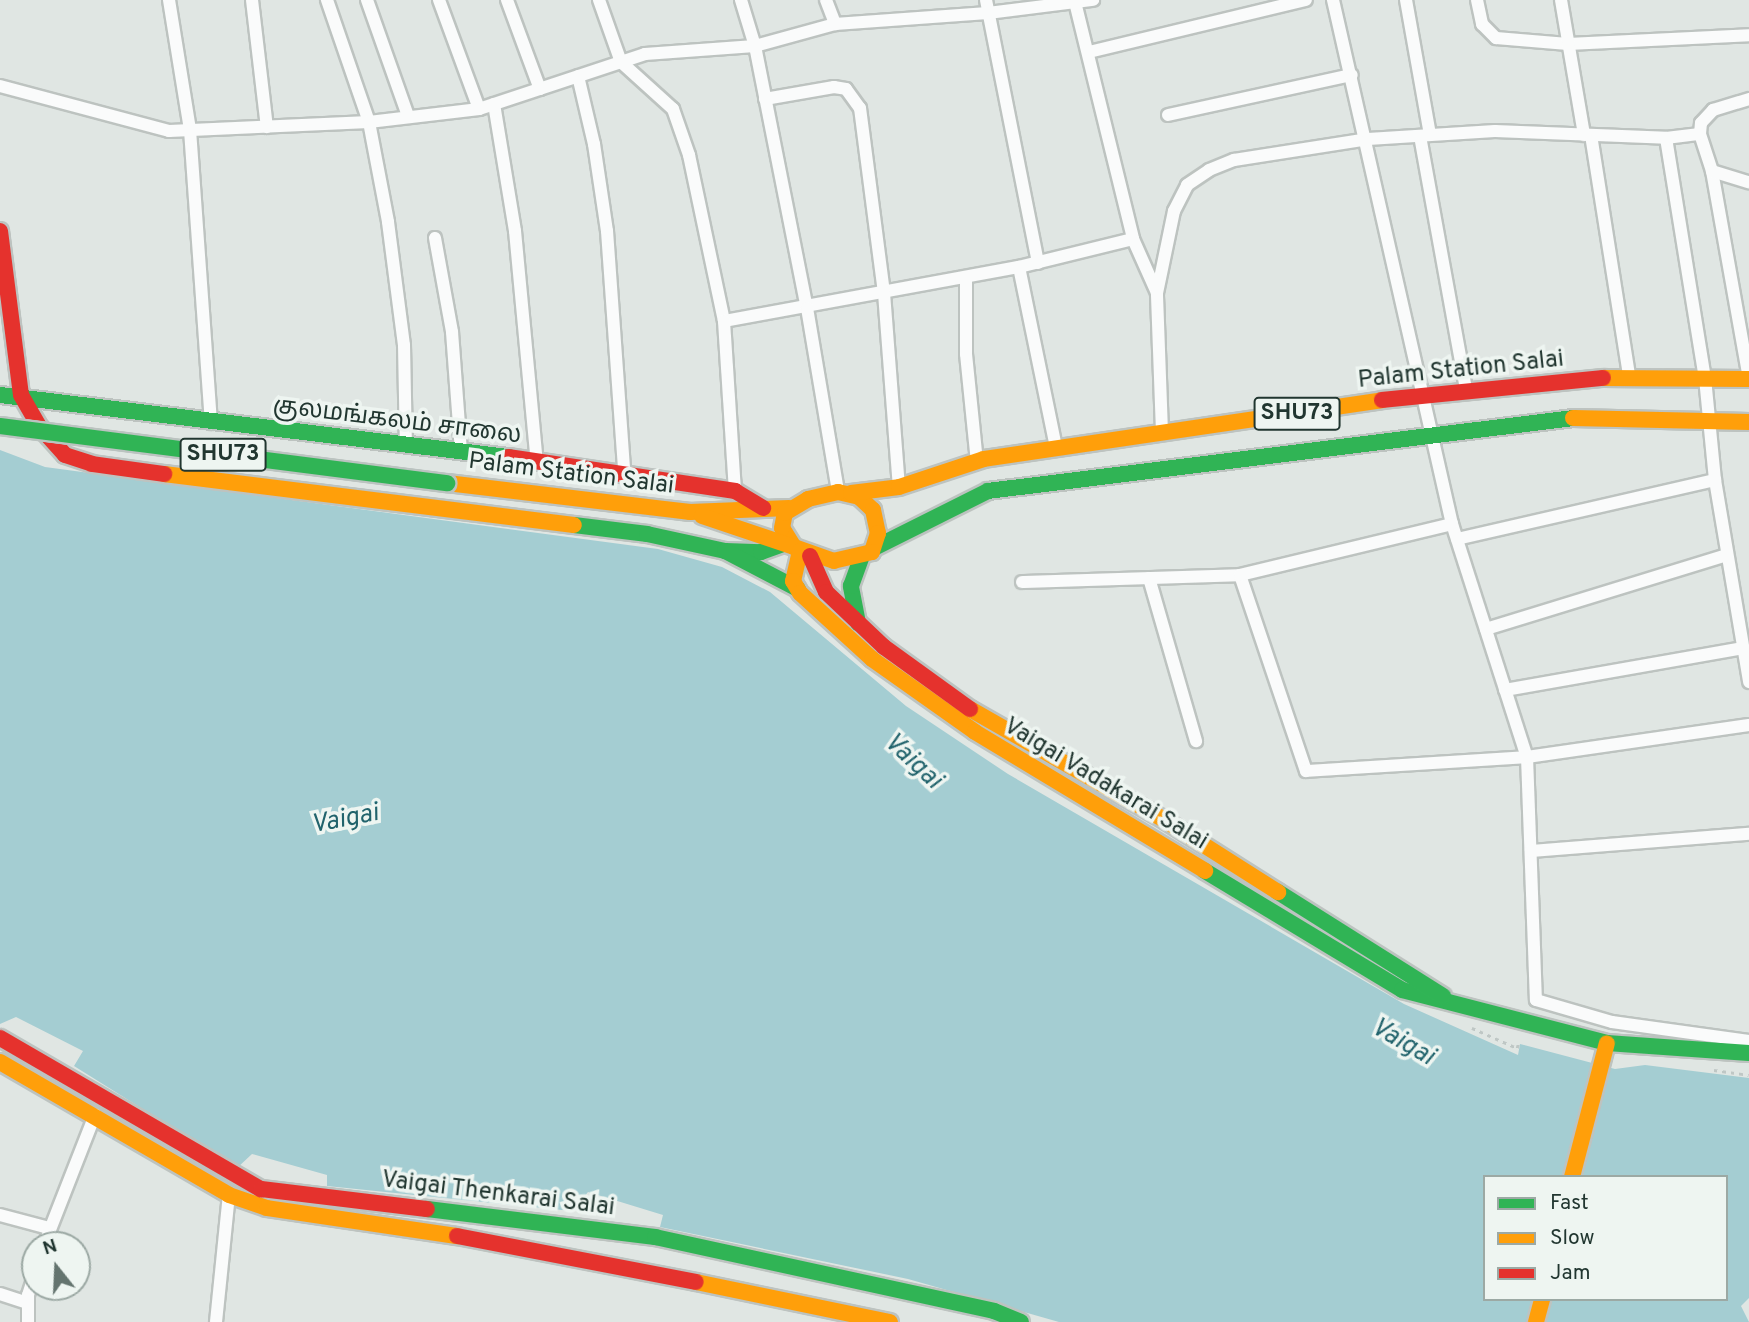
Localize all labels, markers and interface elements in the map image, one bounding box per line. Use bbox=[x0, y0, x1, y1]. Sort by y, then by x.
street label: Palam Station Salai bbox=[1357, 346, 1565, 396]
street label: குலமங்கலம் சாலை bbox=[271, 392, 523, 452]
road number: SHU73 bbox=[1253, 394, 1341, 434]
road number: SHU73 bbox=[179, 436, 267, 475]
street label: Palam Station Salai bbox=[467, 448, 675, 502]
street label: Vaigai Vadakarai Salai bbox=[997, 712, 1213, 858]
water label: Vaigai bbox=[876, 727, 948, 797]
water label: Vaigai bbox=[309, 798, 381, 842]
water label: Vaigai bbox=[1365, 1012, 1439, 1074]
street label: Vaigai Thenkarai Salai bbox=[379, 1166, 617, 1224]
legend bbox=[1483, 1175, 1728, 1301]
text: Fast bbox=[1550, 1190, 1589, 1217]
text: Slow bbox=[1550, 1225, 1595, 1252]
north arrow bbox=[21, 1231, 91, 1301]
text: N bbox=[40, 1234, 60, 1261]
text: Jam bbox=[1550, 1260, 1591, 1287]

